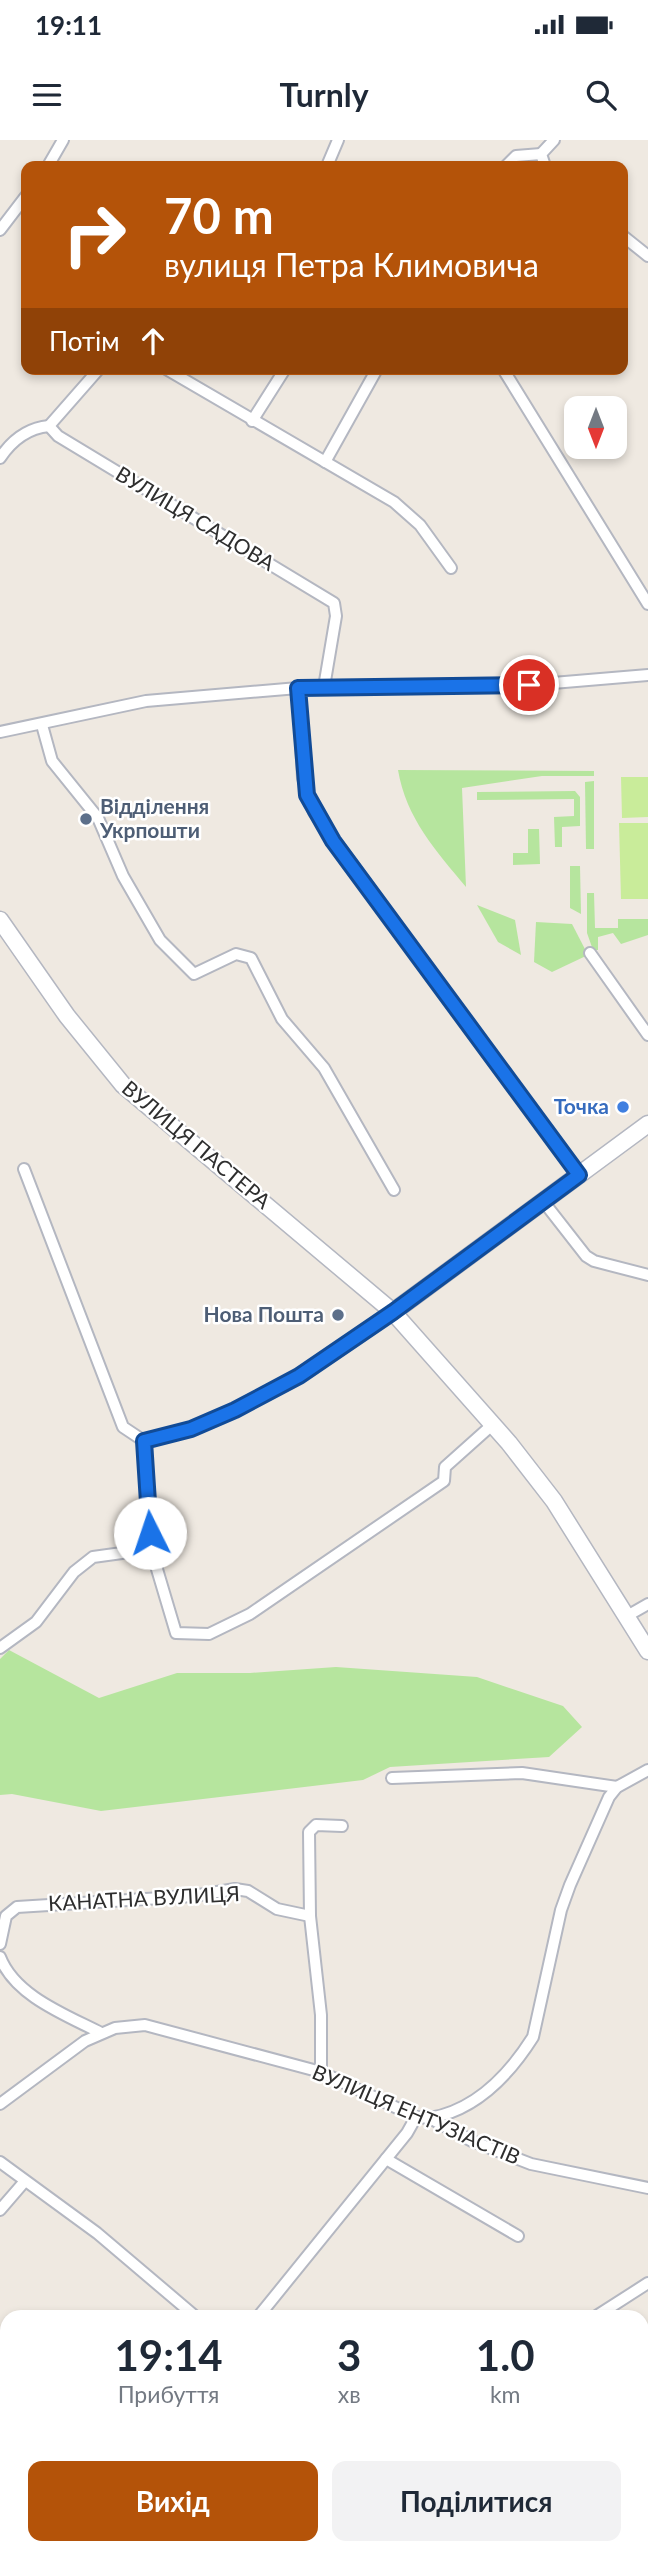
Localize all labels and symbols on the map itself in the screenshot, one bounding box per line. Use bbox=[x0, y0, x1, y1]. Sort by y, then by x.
north arrow bbox=[564, 396, 626, 458]
street label: ВУЛИЦЯ САДОВА bbox=[112, 460, 281, 575]
pin bbox=[499, 655, 559, 715]
place label: Відділення Укрпошти bbox=[99, 793, 209, 842]
marker: Відділення Укрпошти bbox=[78, 811, 94, 827]
street label: ВУЛИЦЯ ПАСТЕРА bbox=[118, 1075, 277, 1214]
place label: Точка bbox=[554, 1093, 609, 1118]
marker: Точка bbox=[615, 1099, 631, 1115]
place label: Нова Пошта bbox=[204, 1301, 324, 1326]
marker: Нова Пошта bbox=[330, 1307, 346, 1323]
position arrow bbox=[113, 1496, 187, 1570]
street label: КАНАТНА ВУЛИЦЯ bbox=[47, 1880, 240, 1915]
street label: ВУЛИЦЯ ЕНТУЗІАСТІВ bbox=[309, 2058, 524, 2169]

